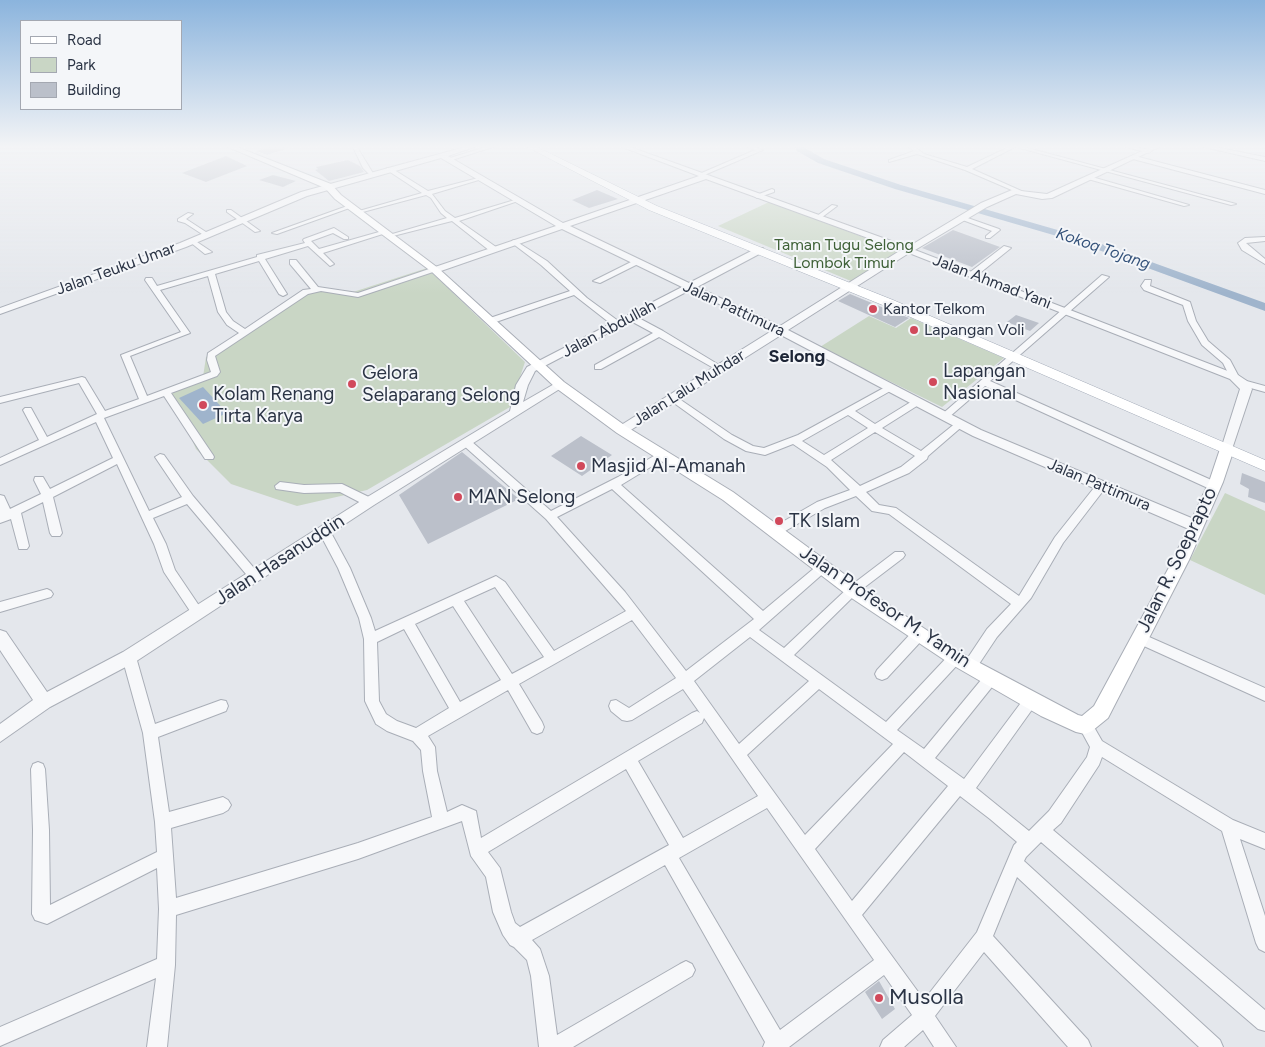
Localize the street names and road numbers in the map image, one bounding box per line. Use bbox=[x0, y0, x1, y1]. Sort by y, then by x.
street label: Jalan Teuku Umar bbox=[54, 238, 178, 300]
street label: Jalan Ahmad Yani bbox=[930, 251, 1054, 313]
street label: Jalan Pattimura bbox=[680, 277, 788, 341]
street label: Jalan Abdullah bbox=[559, 296, 659, 362]
street label: Jalan Lalu Muhdar bbox=[630, 346, 748, 430]
street label: Jalan Pattimura bbox=[1045, 455, 1153, 515]
street label: Jalan R. Soeprapto bbox=[1132, 484, 1222, 636]
street label: Jalan Hasanuddin bbox=[211, 510, 349, 610]
street label: Jalan Profesor M. Yamin bbox=[795, 541, 975, 673]

